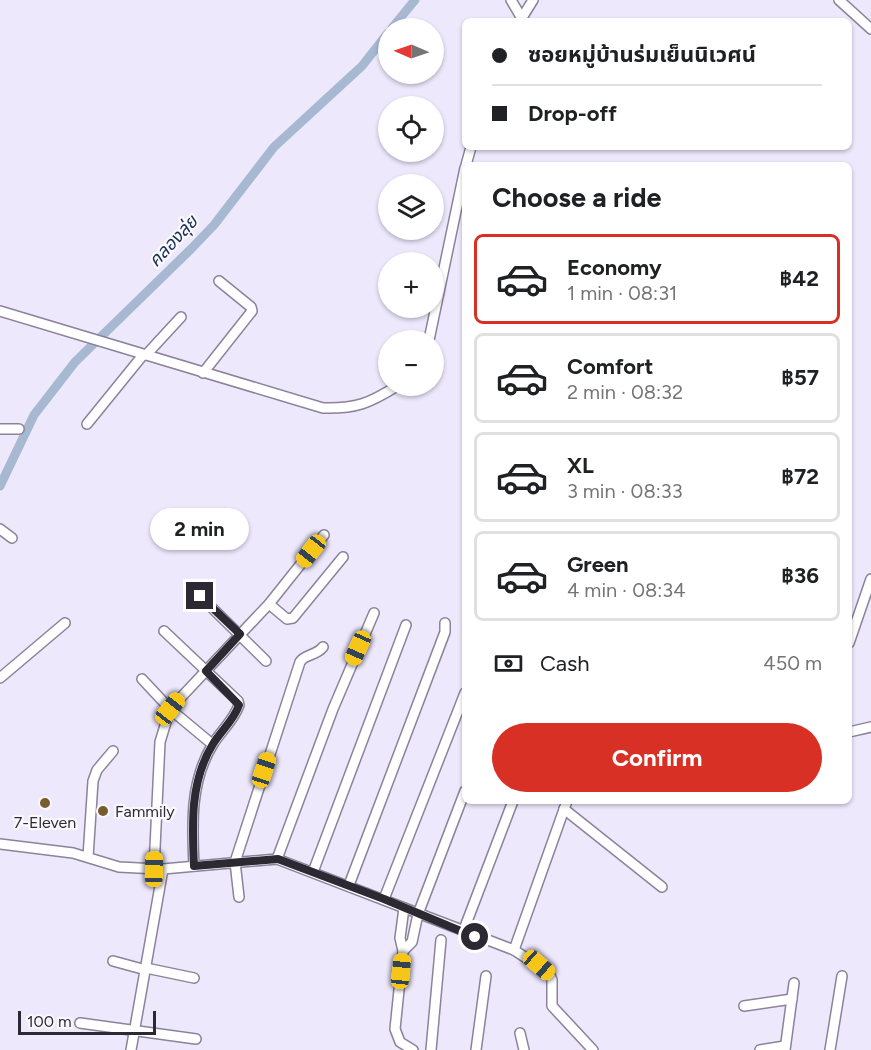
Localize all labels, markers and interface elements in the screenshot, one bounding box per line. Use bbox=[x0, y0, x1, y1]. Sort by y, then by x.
north arrow bbox=[378, 18, 444, 84]
map controls bbox=[378, 18, 444, 396]
text: ซอยหมู่บ้านร่มเย็นนิเวศน์ bbox=[528, 41, 756, 68]
button: locate bbox=[378, 96, 444, 162]
text: Drop-off bbox=[528, 100, 617, 127]
button: layers bbox=[378, 174, 444, 240]
text: Choose a ride bbox=[492, 181, 661, 214]
water label: คลองลุ่ย bbox=[144, 210, 203, 271]
button: + bbox=[378, 252, 444, 318]
icon: car bbox=[495, 252, 549, 306]
text: Economy bbox=[567, 254, 662, 281]
text: ฿42 bbox=[780, 265, 819, 292]
text: 1 min · 08:31 bbox=[567, 281, 677, 305]
button: − bbox=[378, 330, 444, 396]
icon: car bbox=[495, 351, 549, 405]
text: Comfort bbox=[567, 353, 653, 380]
text: ฿57 bbox=[781, 364, 819, 391]
text: 2 min · 08:32 bbox=[567, 380, 683, 404]
icon: car bbox=[495, 450, 549, 504]
text: XL bbox=[567, 452, 594, 479]
text: ฿72 bbox=[781, 463, 819, 490]
text: 3 min · 08:33 bbox=[567, 479, 683, 503]
callout: 2 min bbox=[150, 509, 250, 551]
text: 2 min bbox=[174, 517, 225, 541]
car bbox=[293, 531, 329, 571]
icon: car bbox=[495, 549, 549, 603]
text: Green bbox=[567, 551, 629, 578]
text: ฿36 bbox=[781, 562, 819, 589]
text: 4 min · 08:34 bbox=[567, 578, 686, 602]
route end bbox=[186, 582, 213, 609]
car bbox=[342, 628, 374, 668]
icon: cash bbox=[492, 647, 525, 680]
text: Cash bbox=[540, 650, 590, 677]
text: 450 m bbox=[763, 651, 822, 675]
car bbox=[152, 689, 188, 729]
button: Confirm bbox=[492, 723, 822, 792]
car bbox=[250, 750, 278, 790]
marker: 7-Eleven bbox=[38, 796, 52, 810]
place label: Fammily bbox=[115, 802, 175, 821]
marker: Fammily bbox=[96, 804, 110, 818]
place label: 7-Eleven bbox=[14, 813, 76, 832]
car bbox=[145, 851, 163, 887]
route start bbox=[461, 923, 488, 950]
car bbox=[520, 946, 558, 984]
car bbox=[390, 952, 412, 990]
scale bar bbox=[18, 1008, 156, 1036]
text: 100 m bbox=[27, 1012, 72, 1031]

